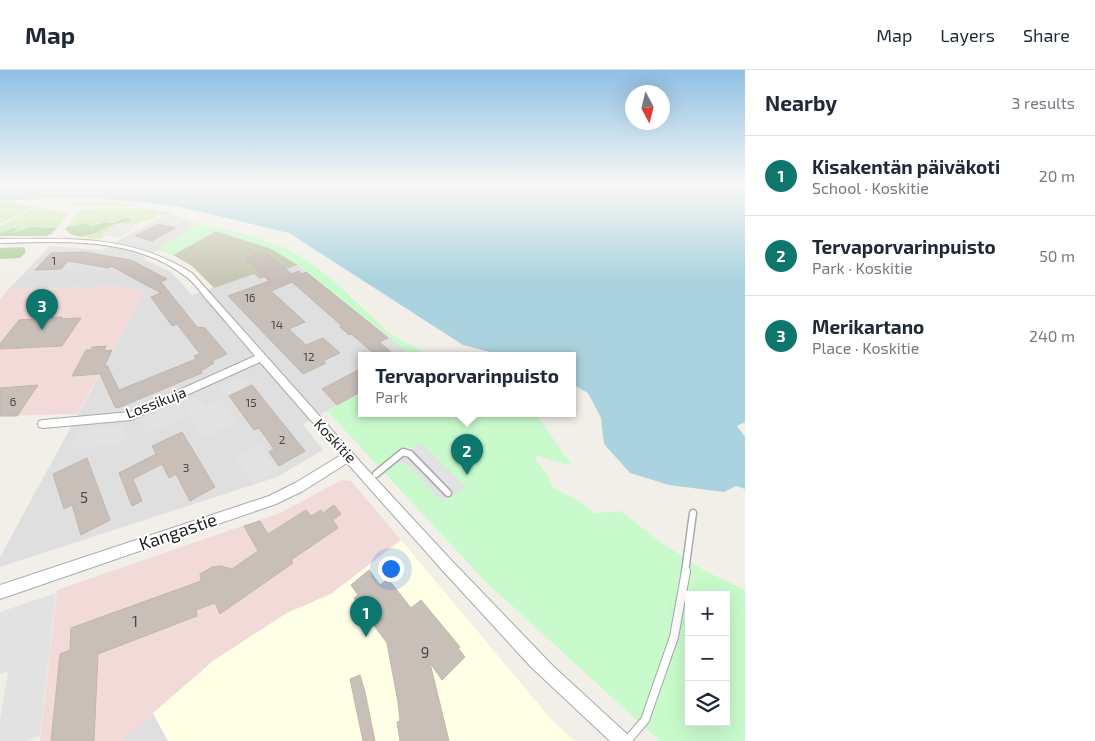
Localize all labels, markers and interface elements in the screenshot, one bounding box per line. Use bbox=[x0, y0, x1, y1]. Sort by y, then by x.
text: Map bbox=[25, 20, 75, 49]
text: Map bbox=[876, 24, 912, 46]
text: Layers bbox=[940, 24, 995, 46]
text: Share bbox=[1023, 24, 1070, 46]
north arrow bbox=[625, 85, 670, 130]
text: Nearby bbox=[765, 90, 837, 115]
text: 3 results bbox=[1012, 93, 1075, 112]
text: Kisakentän päiväkoti bbox=[812, 155, 1000, 178]
text: 1 bbox=[778, 166, 784, 185]
text: 20 m bbox=[1039, 166, 1075, 185]
text: School · Koskitie bbox=[812, 178, 929, 197]
text: Tervaporvarinpuisto bbox=[812, 235, 996, 258]
text: 2 bbox=[776, 246, 786, 265]
text: 50 m bbox=[1039, 246, 1075, 265]
house number: 1 bbox=[52, 254, 56, 267]
text: Park · Koskitie bbox=[812, 258, 913, 277]
pin: 3 bbox=[26, 289, 58, 330]
house number: 16 bbox=[245, 291, 255, 304]
text: Merikartano bbox=[812, 315, 924, 338]
house number: 14 bbox=[271, 317, 283, 331]
text: 3 bbox=[776, 326, 786, 345]
text: 240 m bbox=[1029, 326, 1075, 345]
text: Place · Koskitie bbox=[812, 338, 919, 357]
house number: 12 bbox=[303, 349, 315, 363]
popup bbox=[358, 352, 576, 417]
text: Tervaporvarinpuisto bbox=[375, 364, 559, 387]
street label: Lossikuja bbox=[123, 382, 189, 423]
text: Park bbox=[375, 387, 408, 406]
house number: 6 bbox=[10, 394, 17, 408]
house number: 15 bbox=[245, 395, 257, 409]
street label: Koskitie bbox=[311, 415, 361, 466]
house number: 2 bbox=[279, 432, 286, 446]
pin: 2 bbox=[451, 434, 483, 475]
house number: 3 bbox=[183, 460, 189, 474]
house number: 5 bbox=[80, 488, 88, 506]
street label: Kangastie bbox=[136, 507, 220, 555]
your location bbox=[378, 556, 404, 582]
map controls bbox=[685, 591, 730, 726]
button: + bbox=[685, 591, 730, 636]
pin: 1 bbox=[350, 596, 382, 637]
house number: 1 bbox=[132, 612, 138, 630]
button: − bbox=[685, 636, 730, 681]
house number: 9 bbox=[421, 643, 429, 661]
button: layers bbox=[685, 681, 730, 726]

